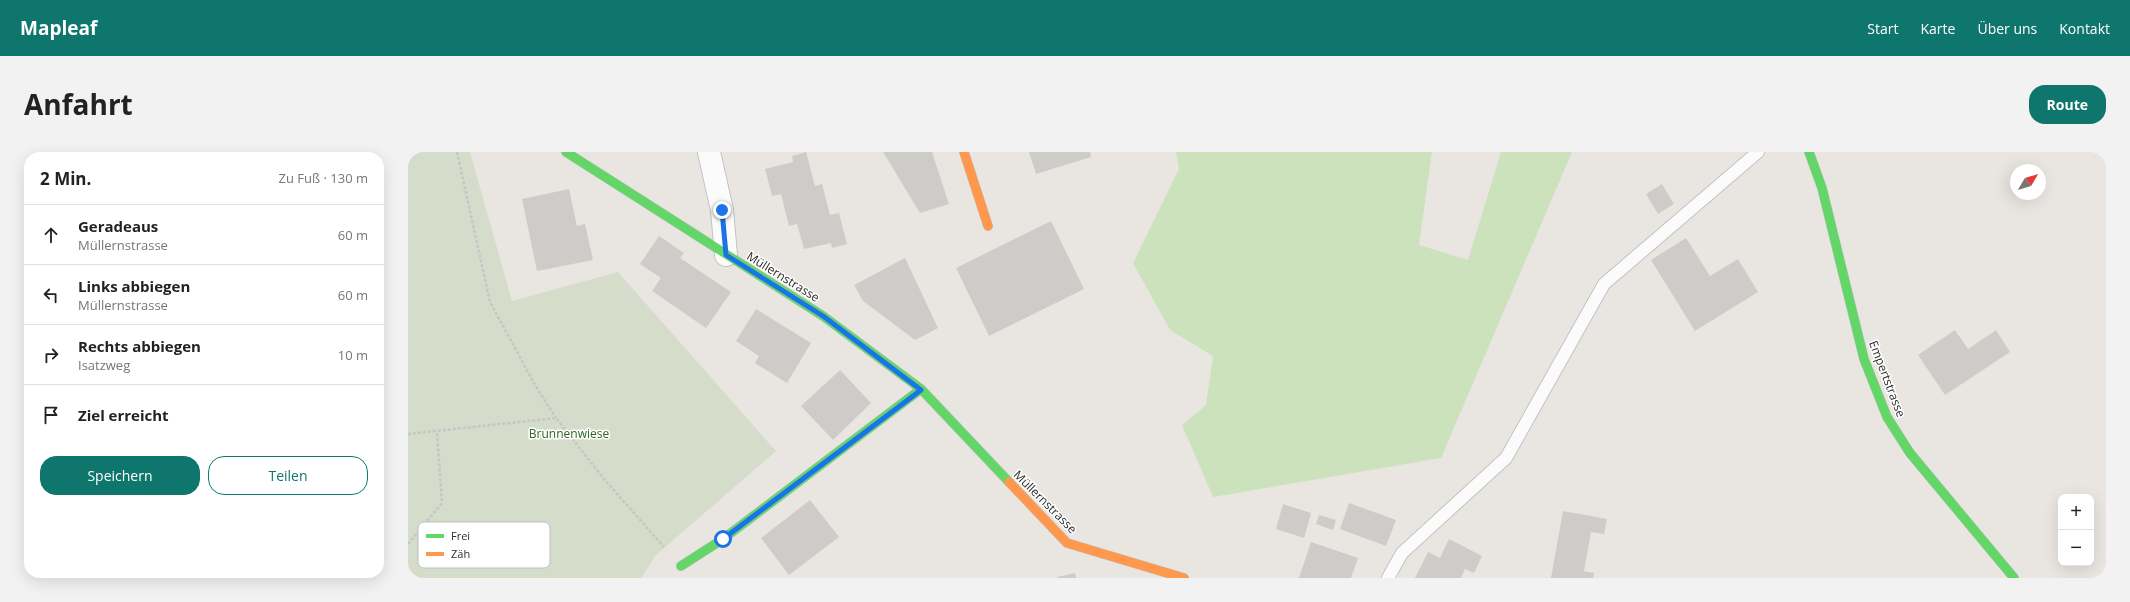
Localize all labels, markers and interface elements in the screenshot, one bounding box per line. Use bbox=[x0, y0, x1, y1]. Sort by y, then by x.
text: Mapleaf bbox=[20, 15, 97, 41]
text: Start bbox=[1867, 19, 1899, 38]
text: Karte bbox=[1921, 19, 1955, 38]
text: Über uns bbox=[1977, 19, 2037, 38]
text: Kontakt bbox=[2059, 19, 2110, 38]
text: Anfahrt bbox=[24, 85, 133, 123]
button: Route bbox=[2029, 85, 2106, 124]
north arrow bbox=[2010, 164, 2046, 200]
text: 2 Min. bbox=[40, 167, 91, 190]
text: Zu Fuß · 130 m bbox=[279, 169, 368, 187]
route end bbox=[713, 201, 731, 219]
text: Geradeaus bbox=[78, 216, 158, 236]
icon: ahead bbox=[40, 224, 62, 246]
text: 60 m bbox=[338, 226, 368, 244]
text: Müllernstrasse bbox=[78, 236, 168, 254]
street label: Müllernstrasse bbox=[744, 247, 823, 306]
text: Links abbiegen bbox=[78, 276, 190, 296]
icon: left bbox=[40, 284, 62, 306]
text: 60 m bbox=[338, 286, 368, 304]
text: Müllernstrasse bbox=[78, 296, 168, 314]
text: Rechts abbiegen bbox=[78, 336, 201, 356]
street label: Empertstrasse bbox=[1865, 338, 1910, 420]
icon: right bbox=[40, 344, 62, 366]
text: 10 m bbox=[338, 346, 368, 364]
text: Isatzweg bbox=[78, 356, 130, 374]
icon: arrive bbox=[40, 404, 62, 426]
text: Ziel erreicht bbox=[78, 405, 169, 425]
park label: Brunnenwiese bbox=[529, 425, 609, 442]
button: Speichern bbox=[40, 456, 200, 495]
button: Teilen bbox=[208, 456, 368, 495]
street label: Müllernstrasse bbox=[1010, 466, 1081, 537]
map controls bbox=[2058, 494, 2094, 566]
button: + bbox=[2058, 494, 2094, 530]
legend bbox=[418, 522, 550, 568]
text: Frei bbox=[451, 528, 470, 543]
route start bbox=[714, 530, 732, 548]
button: − bbox=[2058, 530, 2094, 566]
text: Zäh bbox=[451, 546, 470, 561]

